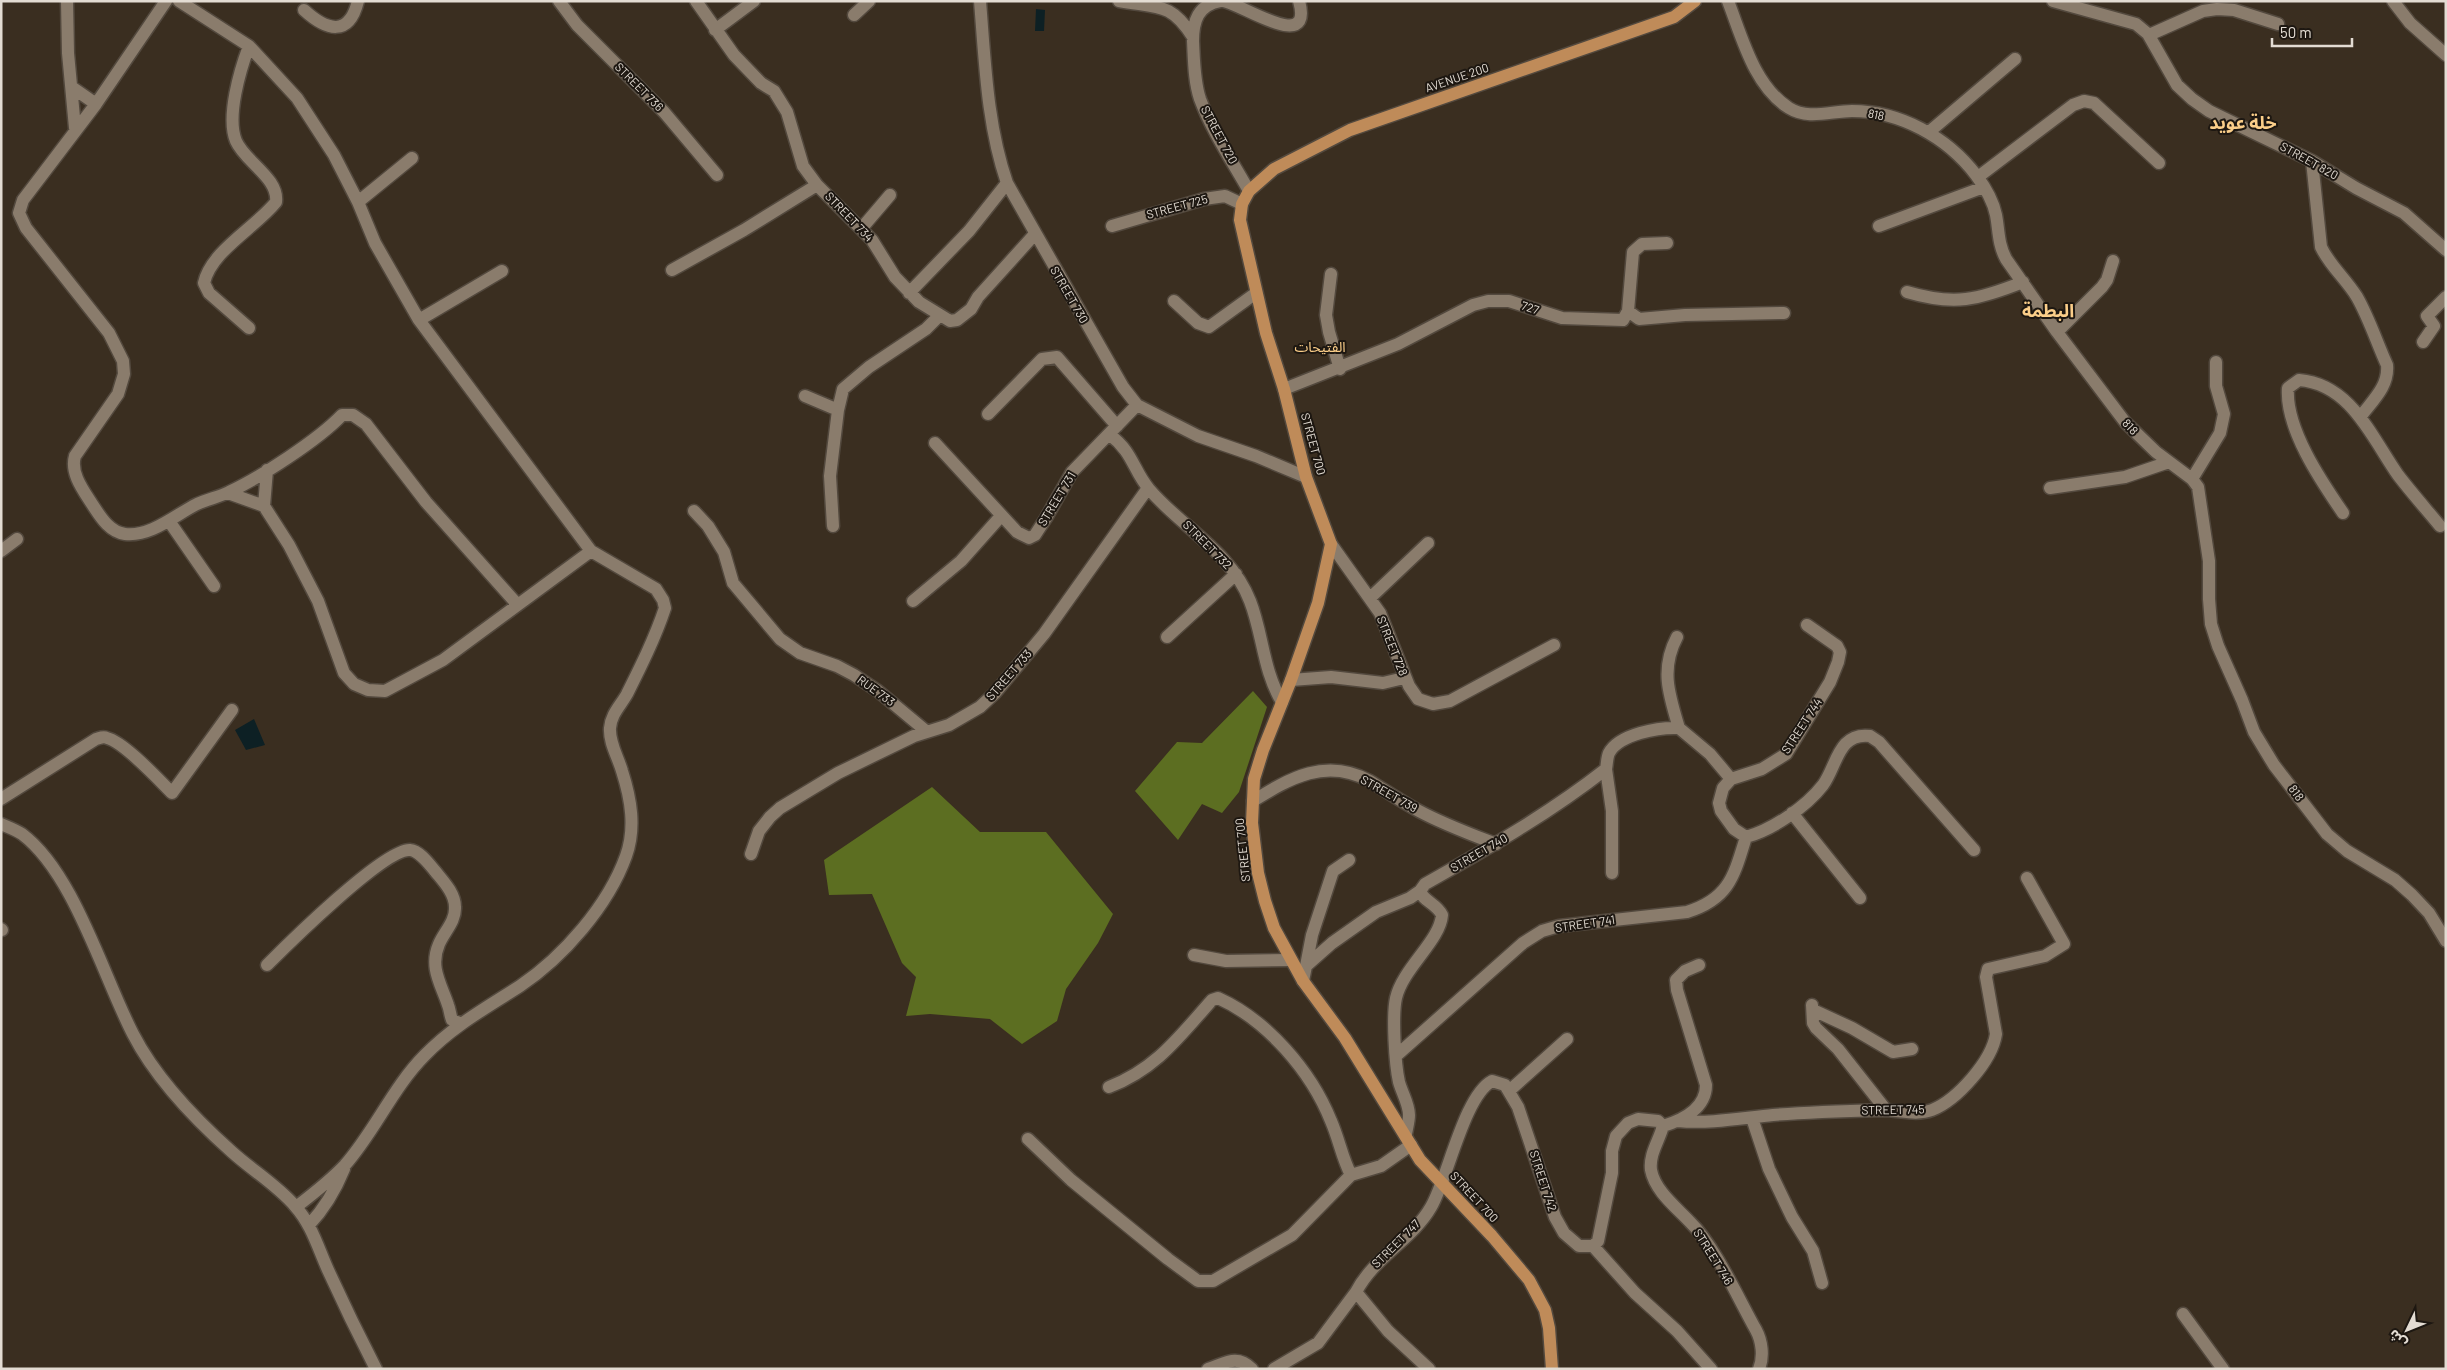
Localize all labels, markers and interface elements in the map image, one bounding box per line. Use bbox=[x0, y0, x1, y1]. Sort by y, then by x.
scale bar bbox=[2272, 15, 2352, 47]
text: 50 m bbox=[2280, 23, 2312, 41]
street label: STREET 736 bbox=[613, 59, 667, 113]
street label: AVENUE 200 bbox=[1423, 60, 1490, 94]
street label: STREET 720 bbox=[1199, 103, 1241, 166]
street label: 818 bbox=[1867, 105, 1886, 123]
district label: خلة عويد bbox=[2209, 111, 2277, 133]
street label: STREET 820 bbox=[2278, 138, 2341, 182]
street label: STREET 734 bbox=[823, 189, 877, 244]
street label: STREET 725 bbox=[1145, 191, 1209, 221]
street label: STREET 730 bbox=[1048, 264, 1092, 325]
street label: 727 bbox=[1520, 298, 1541, 317]
district label: البطمة bbox=[2022, 299, 2074, 321]
district label: الفتيحات bbox=[1294, 338, 1346, 355]
street label: STREET 700 bbox=[1299, 411, 1329, 476]
street label: 818 bbox=[2120, 416, 2141, 437]
street label: STREET 731 bbox=[1035, 469, 1078, 528]
street label: STREET 732 bbox=[1180, 517, 1235, 572]
street label: STREET 728 bbox=[1375, 614, 1411, 677]
street label: STREET 733 bbox=[982, 646, 1034, 703]
street label: RUE 733 bbox=[855, 672, 898, 708]
street label: STREET 744 bbox=[1778, 695, 1824, 756]
street label: STREET 739 bbox=[1359, 772, 1420, 814]
street label: 818 bbox=[2286, 782, 2307, 803]
street label: STREET 700 bbox=[1232, 818, 1252, 883]
street label: STREET 740 bbox=[1447, 830, 1510, 874]
street label: STREET 741 bbox=[1554, 912, 1616, 934]
street label: STREET 745 bbox=[1861, 1101, 1925, 1117]
street label: STREET 742 bbox=[1527, 1148, 1560, 1213]
street label: STREET 700 bbox=[1448, 1168, 1502, 1224]
street label: STREET 747 bbox=[1368, 1216, 1422, 1270]
street label: STREET 746 bbox=[1691, 1226, 1737, 1287]
north arrow bbox=[2382, 1305, 2432, 1355]
text: ش bbox=[2384, 1326, 2410, 1352]

